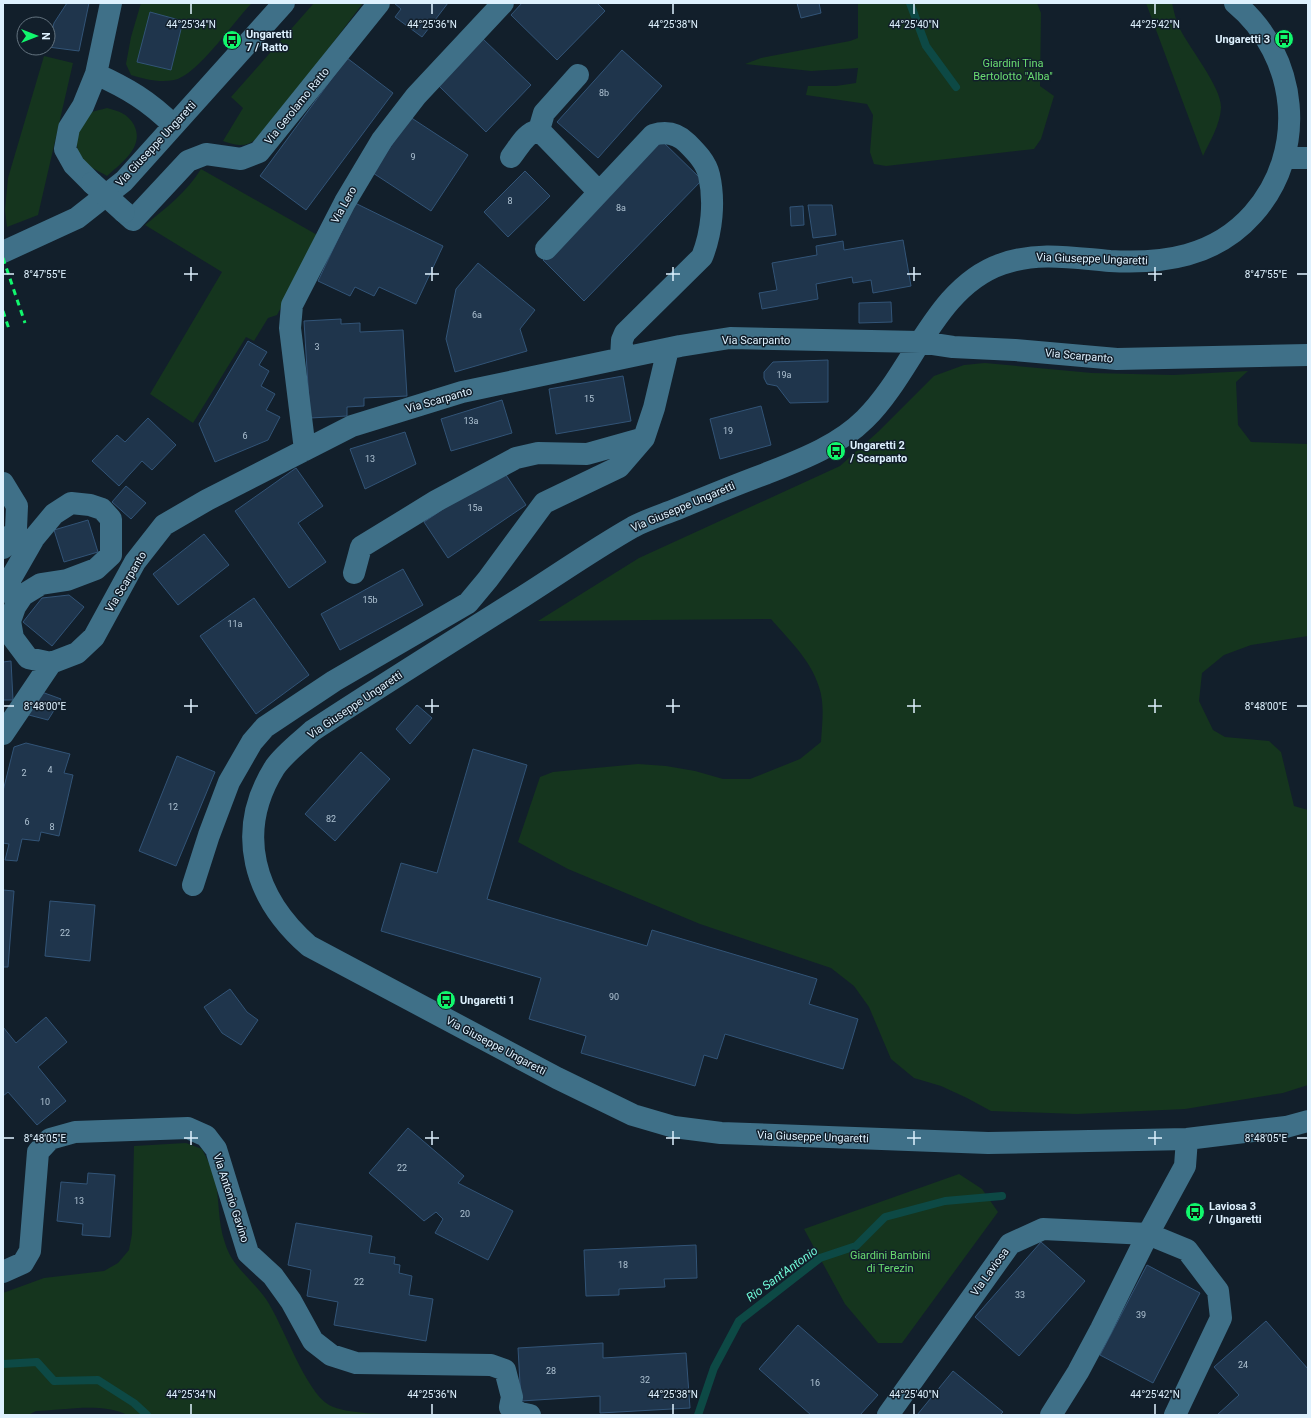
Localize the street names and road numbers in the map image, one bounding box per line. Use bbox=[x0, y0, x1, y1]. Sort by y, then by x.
street label: Via Gerolamo Ratto bbox=[262, 65, 332, 147]
street label: Via Giuseppe Ungaretti bbox=[113, 99, 199, 189]
street label: Via Lero bbox=[329, 184, 359, 226]
street label: Via Giuseppe Ungaretti bbox=[1036, 251, 1148, 267]
street label: Via Scarpanto bbox=[722, 334, 790, 347]
street label: Via Scarpanto bbox=[1044, 347, 1114, 365]
street label: Via Scarpanto bbox=[404, 384, 474, 416]
street label: Via Giuseppe Ungaretti bbox=[629, 479, 737, 535]
street label: Via Scarpanto bbox=[103, 549, 149, 615]
street label: Via Giuseppe Ungaretti bbox=[305, 668, 405, 742]
street label: Via Giuseppe Ungaretti bbox=[444, 1014, 548, 1078]
street label: Via Giuseppe Ungaretti bbox=[757, 1129, 869, 1145]
street label: Via Antonio Gavino bbox=[210, 1152, 252, 1244]
street label: Via Laviosa bbox=[968, 1245, 1012, 1299]

